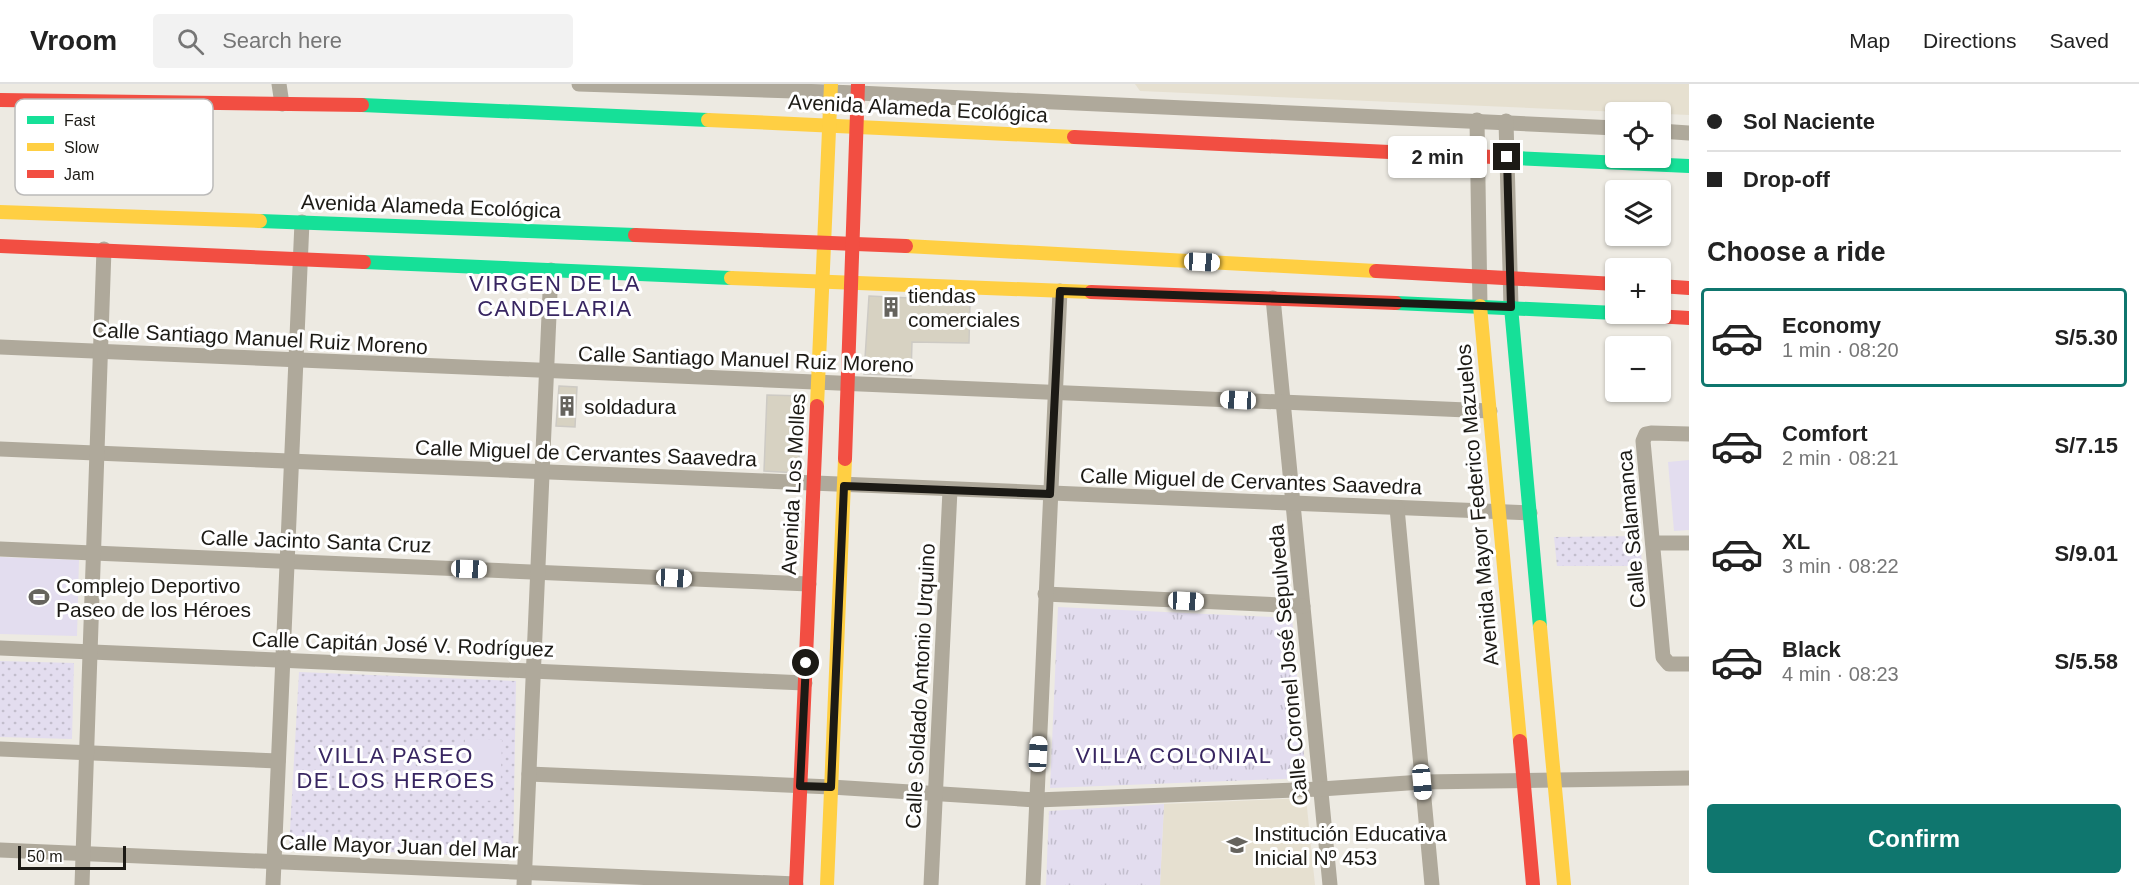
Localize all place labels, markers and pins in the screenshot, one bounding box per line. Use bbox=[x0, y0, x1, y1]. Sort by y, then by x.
place label: tiendas comerciales bbox=[908, 284, 1020, 331]
building icon: tiendas comerciales bbox=[879, 295, 903, 319]
building icon: soldadura bbox=[555, 394, 579, 418]
place label: soldadura bbox=[584, 395, 677, 418]
place label: Complejo Deportivo Paseo de los Héroes bbox=[56, 574, 251, 621]
sports icon: Complejo Deportivo Paseo de los Héroes bbox=[27, 585, 51, 609]
place label: Institución Educativa Inicial Nº 453 bbox=[1254, 822, 1447, 869]
school or university icon: Institución Educativa Inicial Nº 453 bbox=[1225, 833, 1249, 857]

